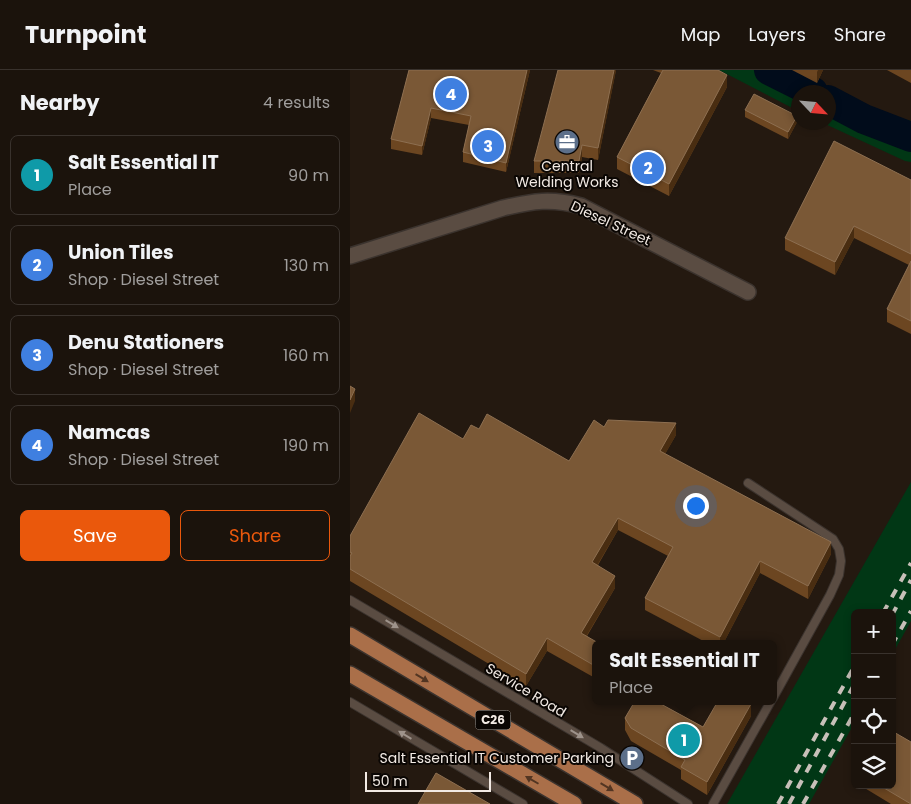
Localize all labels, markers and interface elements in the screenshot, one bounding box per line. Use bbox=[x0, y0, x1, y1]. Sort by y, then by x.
text: Turnpoint bbox=[25, 18, 146, 51]
text: Map bbox=[681, 22, 721, 47]
text: Layers bbox=[749, 22, 806, 47]
text: Share bbox=[834, 22, 886, 47]
pin: 4 bbox=[435, 75, 467, 113]
north arrow bbox=[791, 85, 836, 130]
text: Nearby bbox=[20, 88, 100, 117]
text: 4 results bbox=[263, 91, 330, 114]
pin: 3 bbox=[472, 127, 504, 165]
office icon: Central Welding Works bbox=[554, 129, 580, 155]
text: Salt Essential IT bbox=[68, 149, 219, 176]
pin: 2 bbox=[632, 149, 664, 187]
place label: Central Welding Works bbox=[515, 156, 619, 192]
text: 1 bbox=[34, 164, 40, 187]
text: 90 m bbox=[288, 164, 329, 187]
text: Place bbox=[68, 178, 112, 201]
street label: Diesel Street bbox=[568, 196, 654, 250]
text: Union Tiles bbox=[68, 239, 174, 266]
text: 2 bbox=[32, 254, 42, 277]
text: 130 m bbox=[284, 254, 329, 277]
text: Shop · Diesel Street bbox=[68, 268, 219, 291]
text: Denu Stationers bbox=[68, 329, 224, 356]
text: 3 bbox=[32, 344, 42, 367]
text: 160 m bbox=[283, 344, 329, 367]
text: Shop · Diesel Street bbox=[68, 358, 219, 381]
text: Namcas bbox=[68, 419, 150, 446]
text: 4 bbox=[32, 434, 42, 457]
text: 190 m bbox=[283, 434, 329, 457]
text: Shop · Diesel Street bbox=[68, 448, 219, 471]
your location bbox=[683, 493, 709, 519]
button: Save bbox=[20, 510, 170, 561]
button: Share bbox=[180, 510, 330, 561]
map controls bbox=[851, 609, 896, 789]
button: + bbox=[851, 609, 896, 654]
one-way arrow bbox=[385, 620, 398, 629]
popup bbox=[592, 640, 777, 705]
text: Salt Essential IT bbox=[609, 647, 760, 674]
button: − bbox=[851, 654, 896, 699]
street label: Service Road bbox=[482, 658, 570, 722]
one-way arrow bbox=[416, 673, 429, 682]
text: Place bbox=[609, 676, 653, 699]
button: locate bbox=[851, 699, 896, 744]
road number: C26 bbox=[476, 710, 510, 730]
pin: 1 bbox=[668, 721, 700, 759]
one-way arrow bbox=[399, 730, 412, 739]
one-way arrow bbox=[570, 730, 583, 739]
button: layers bbox=[851, 744, 896, 789]
parking icon: Salt Essential IT Customer Parking bbox=[619, 745, 645, 771]
place label: Salt Essential IT Customer Parking bbox=[380, 748, 614, 768]
scale bar bbox=[365, 769, 491, 792]
text: 50 m bbox=[372, 771, 408, 791]
one-way arrow bbox=[525, 775, 538, 784]
one-way arrow bbox=[601, 783, 614, 792]

